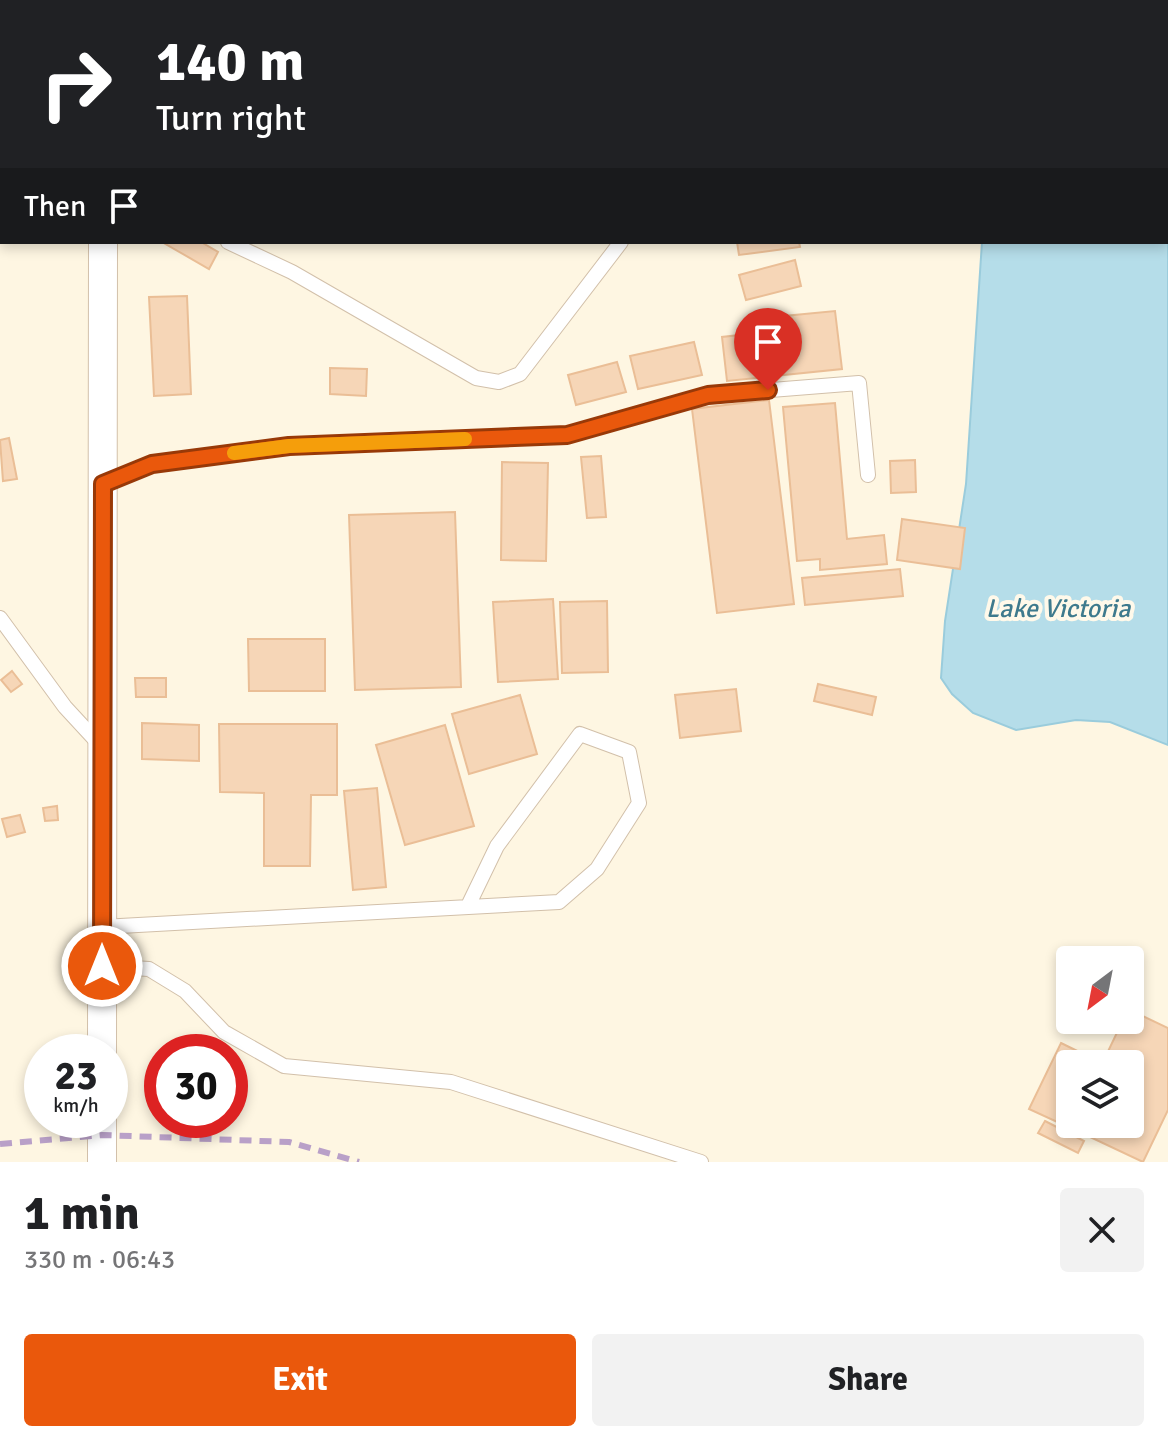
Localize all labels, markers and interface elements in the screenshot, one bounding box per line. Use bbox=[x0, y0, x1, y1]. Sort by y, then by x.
text: 140 m bbox=[156, 27, 304, 96]
icon: right bbox=[24, 32, 128, 136]
text: Turn right bbox=[156, 96, 306, 141]
icon: arrive bbox=[102, 184, 146, 228]
text: Then bbox=[24, 188, 86, 225]
pin bbox=[734, 308, 802, 390]
icon: arrive bbox=[746, 320, 790, 364]
water label: Lake Victoria bbox=[986, 593, 1131, 625]
position arrow bbox=[60, 924, 144, 1008]
north arrow bbox=[1056, 946, 1144, 1034]
map controls bbox=[1056, 946, 1144, 1138]
speed limit sign: 30 bbox=[144, 1034, 248, 1138]
button: layers bbox=[1056, 1050, 1144, 1138]
text: 23 bbox=[54, 1051, 98, 1101]
text: km/h bbox=[53, 1093, 99, 1118]
text: 1 min bbox=[24, 1184, 140, 1243]
button: close bbox=[1060, 1188, 1144, 1272]
text: 330 m · 06:43 bbox=[24, 1244, 175, 1276]
button: Exit bbox=[24, 1334, 576, 1426]
button: Share bbox=[592, 1334, 1144, 1426]

